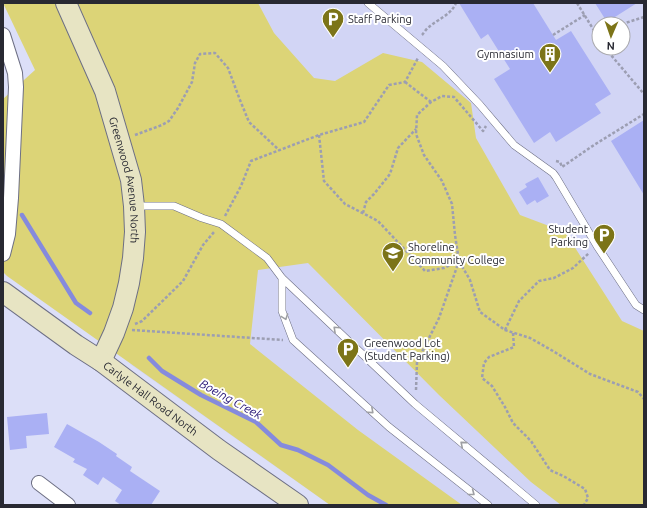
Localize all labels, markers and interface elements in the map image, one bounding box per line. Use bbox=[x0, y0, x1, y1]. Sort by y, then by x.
parking icon: Staff Parking bbox=[320, 6, 346, 39]
place label: Staff Parking bbox=[348, 13, 412, 25]
north arrow bbox=[591, 16, 631, 56]
text: N bbox=[606, 40, 615, 52]
building icon: Gymnasium bbox=[537, 41, 563, 74]
place label: Gymnasium bbox=[477, 48, 534, 60]
street label: Greenwood Avenue North bbox=[107, 115, 141, 244]
parking icon: Student Parking bbox=[591, 222, 617, 255]
place label: Student Parking bbox=[549, 223, 589, 248]
school or university icon: Shoreline Community College bbox=[380, 240, 406, 273]
place label: Shoreline Community College bbox=[408, 241, 505, 266]
one-way arrow bbox=[280, 313, 288, 320]
one-way arrow bbox=[333, 326, 341, 334]
parking icon: Greenwood Lot (Student Parking) bbox=[335, 336, 361, 369]
place label: Greenwood Lot (Student Parking) bbox=[364, 337, 450, 363]
street label: Carlyle Hall Road North bbox=[101, 359, 200, 438]
water label: Boeing Creek bbox=[198, 377, 265, 422]
one-way arrow bbox=[366, 406, 374, 414]
one-way arrow bbox=[460, 441, 468, 448]
one-way arrow bbox=[468, 488, 475, 495]

